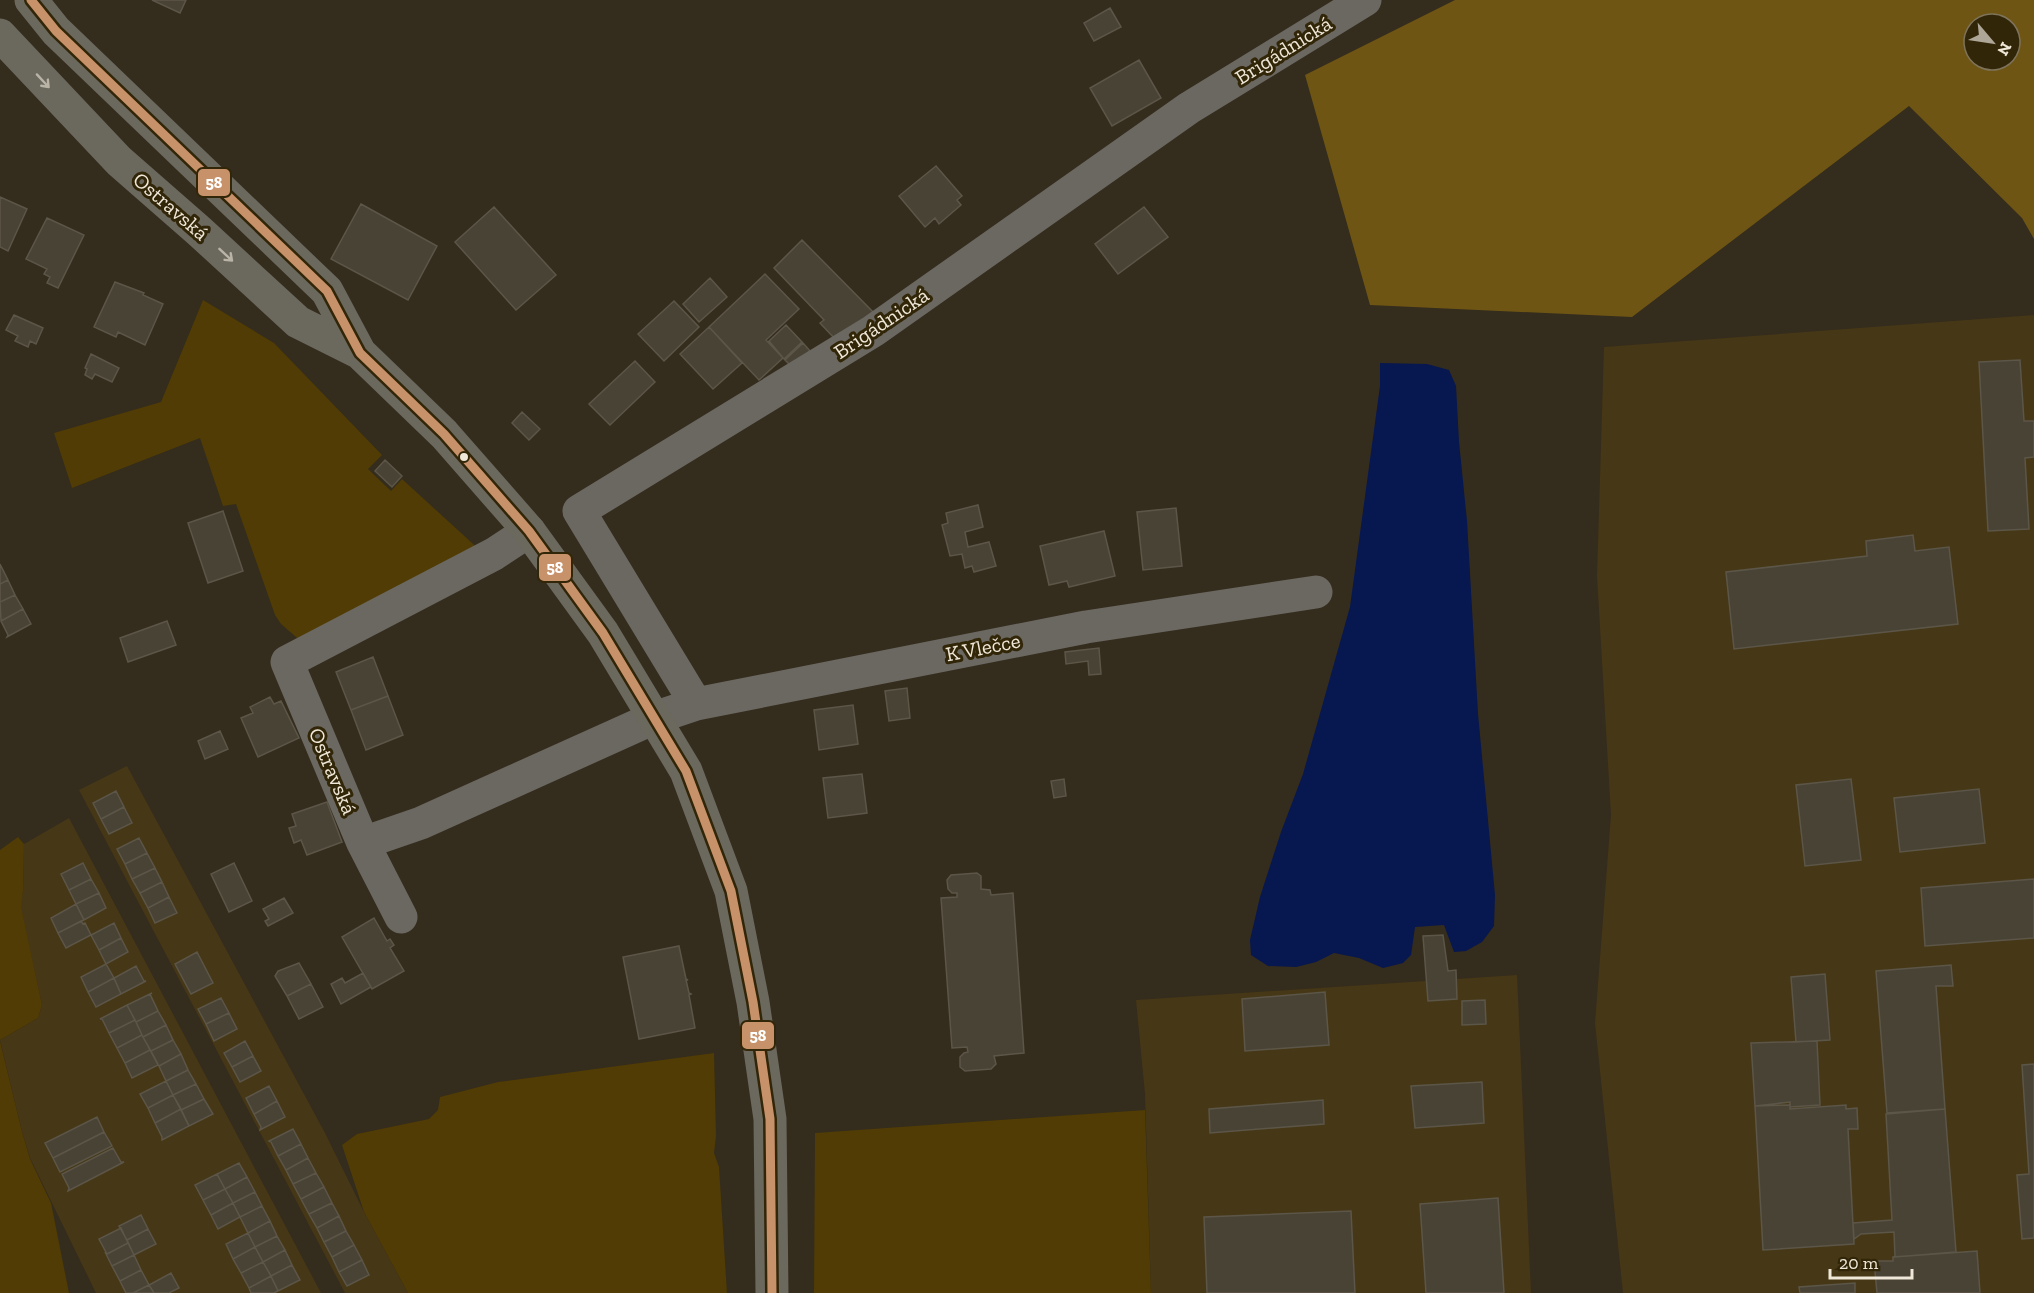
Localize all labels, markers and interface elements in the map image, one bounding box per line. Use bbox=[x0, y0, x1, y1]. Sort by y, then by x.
street label: Brigádnická bbox=[1230, 10, 1336, 90]
north arrow bbox=[1962, 12, 2022, 72]
text: N bbox=[1993, 39, 2016, 59]
one-way arrow bbox=[36, 74, 50, 89]
street label: Ostravská bbox=[128, 167, 214, 245]
line badge: 58 bbox=[197, 168, 231, 197]
text: 58 bbox=[206, 173, 223, 192]
one-way arrow bbox=[218, 248, 233, 262]
street label: Brigádnická bbox=[829, 282, 933, 364]
unlabelled marker bbox=[458, 451, 470, 463]
line badge: 58 bbox=[538, 553, 572, 582]
text: 58 bbox=[547, 558, 564, 577]
street label: K Vlečce bbox=[944, 627, 1023, 666]
street label: Ostravská bbox=[304, 724, 362, 818]
line badge: 58 bbox=[741, 1021, 775, 1050]
text: 58 bbox=[750, 1026, 767, 1045]
scale bar bbox=[1830, 1242, 1912, 1280]
text: 20 m bbox=[1839, 1252, 1879, 1274]

